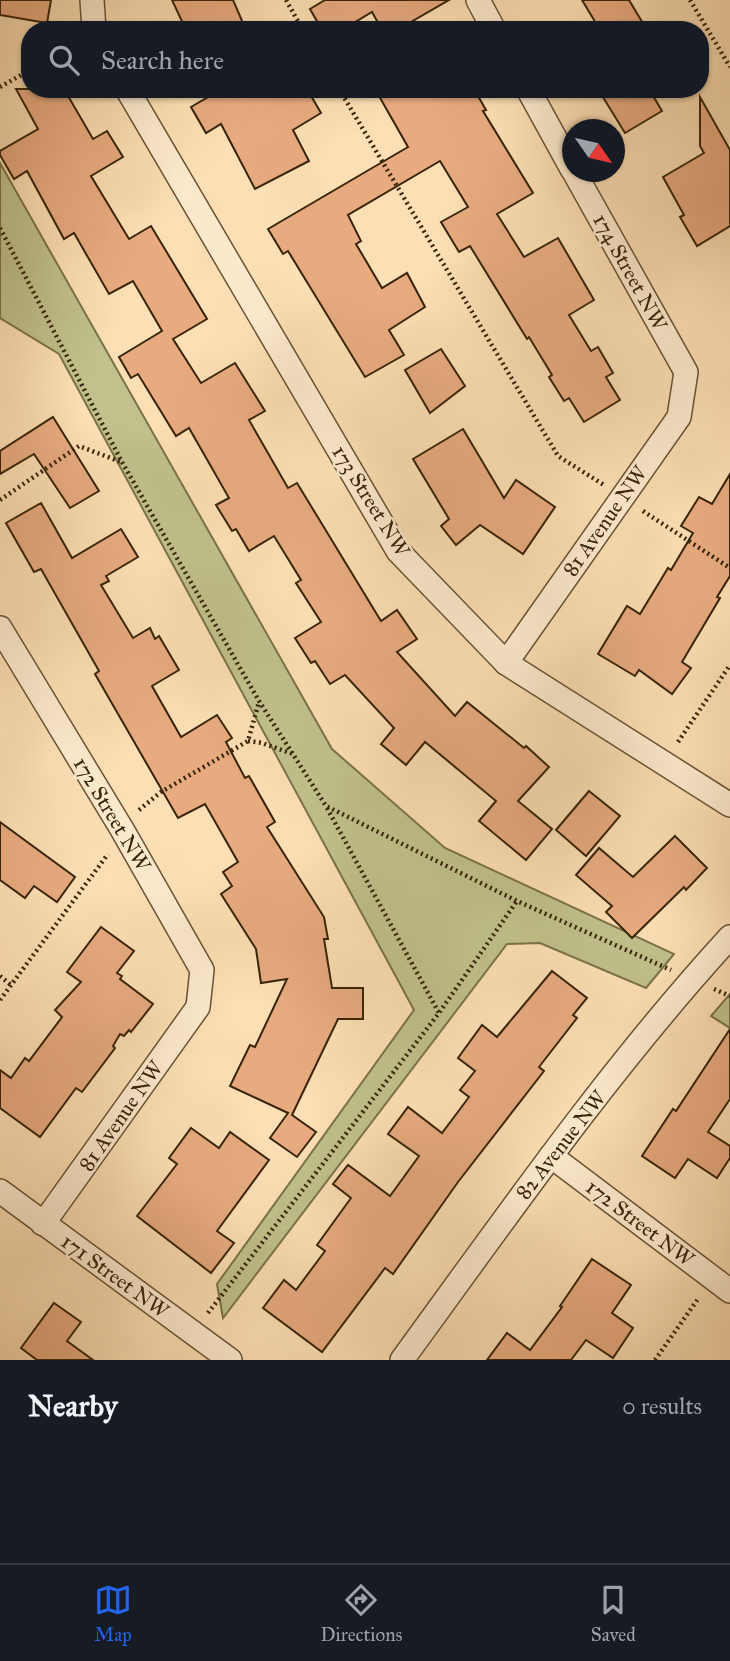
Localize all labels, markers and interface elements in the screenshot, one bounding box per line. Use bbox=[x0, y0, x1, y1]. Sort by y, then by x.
search box bbox=[21, 21, 709, 98]
icon: search bbox=[45, 41, 83, 79]
text: Search here bbox=[101, 44, 224, 76]
north arrow bbox=[562, 119, 625, 182]
street label: 174 Street NW bbox=[587, 209, 673, 336]
street label: 173 Street NW bbox=[326, 440, 416, 563]
street label: 81 Avenue NW bbox=[557, 460, 653, 581]
street label: 172 Street NW bbox=[68, 752, 157, 877]
street label: 81 Avenue NW bbox=[73, 1055, 169, 1176]
street label: 82 Avenue NW bbox=[510, 1084, 612, 1205]
street label: 172 Street NW bbox=[581, 1174, 700, 1273]
street label: 171 Street NW bbox=[56, 1228, 175, 1324]
text: Nearby bbox=[28, 1388, 118, 1424]
text: 0 results bbox=[622, 1392, 702, 1420]
tab: Map bbox=[94, 1581, 132, 1646]
tab: Directions bbox=[320, 1581, 402, 1646]
tab: Saved bbox=[591, 1581, 636, 1646]

